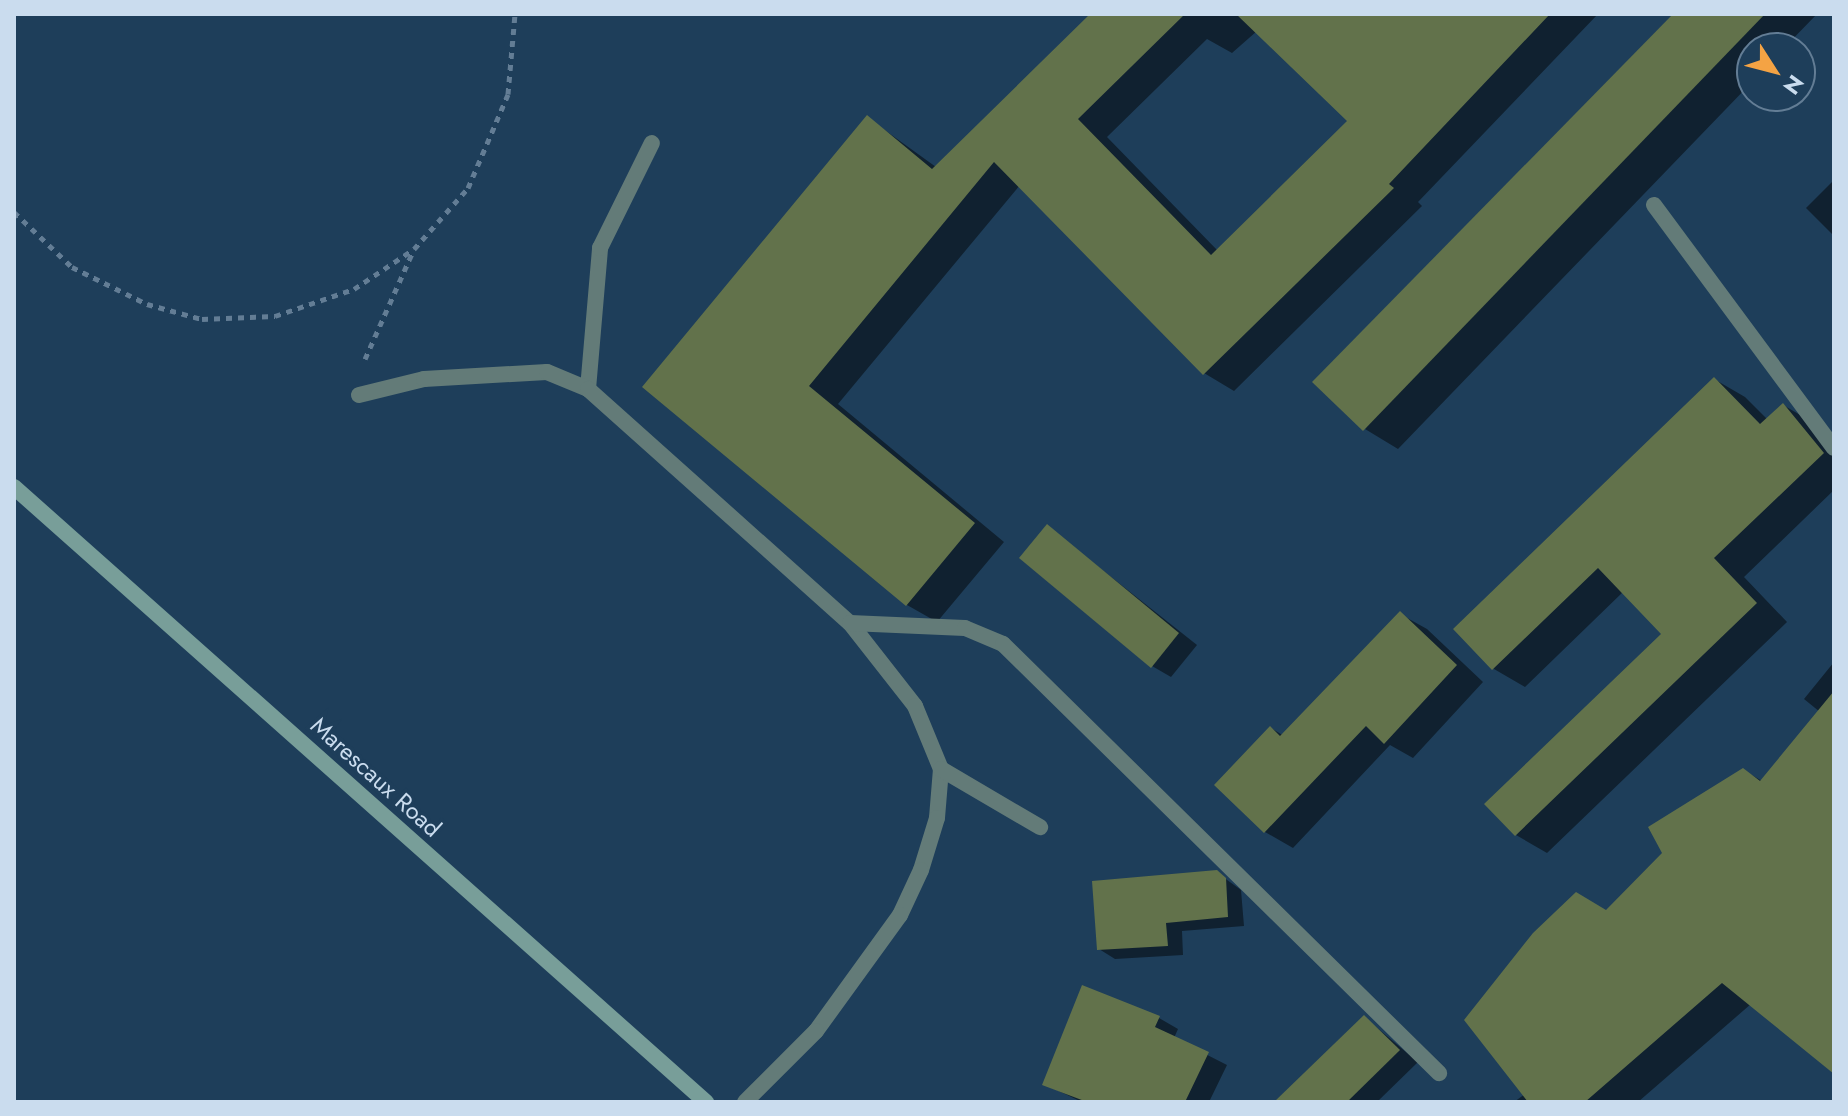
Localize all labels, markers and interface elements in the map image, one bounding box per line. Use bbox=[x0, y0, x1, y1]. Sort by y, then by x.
north arrow bbox=[1736, 32, 1816, 112]
text: N bbox=[1776, 68, 1812, 101]
street label: Marescaux Road bbox=[305, 711, 447, 843]

